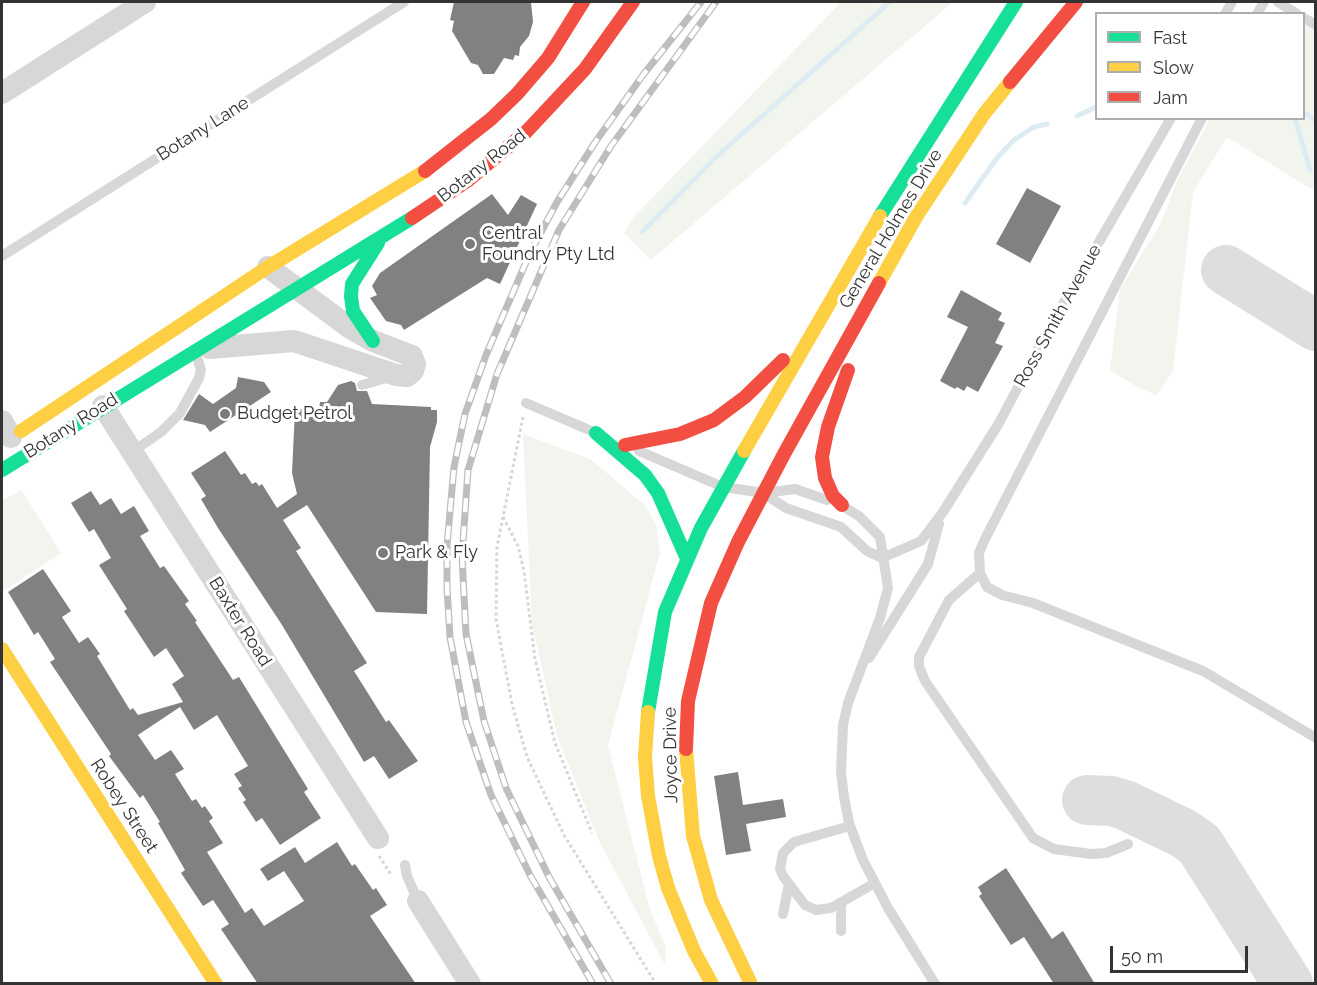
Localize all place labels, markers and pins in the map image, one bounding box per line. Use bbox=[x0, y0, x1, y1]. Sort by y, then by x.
place label: Central Foundry Pty Ltd bbox=[482, 223, 615, 266]
marker: Central Foundry Pty Ltd bbox=[463, 237, 477, 251]
place label: Budget Petrol bbox=[237, 403, 352, 425]
marker: Budget Petrol bbox=[218, 407, 232, 421]
place label: Park & Fly bbox=[395, 542, 478, 564]
marker: Park & Fly bbox=[376, 546, 390, 560]

